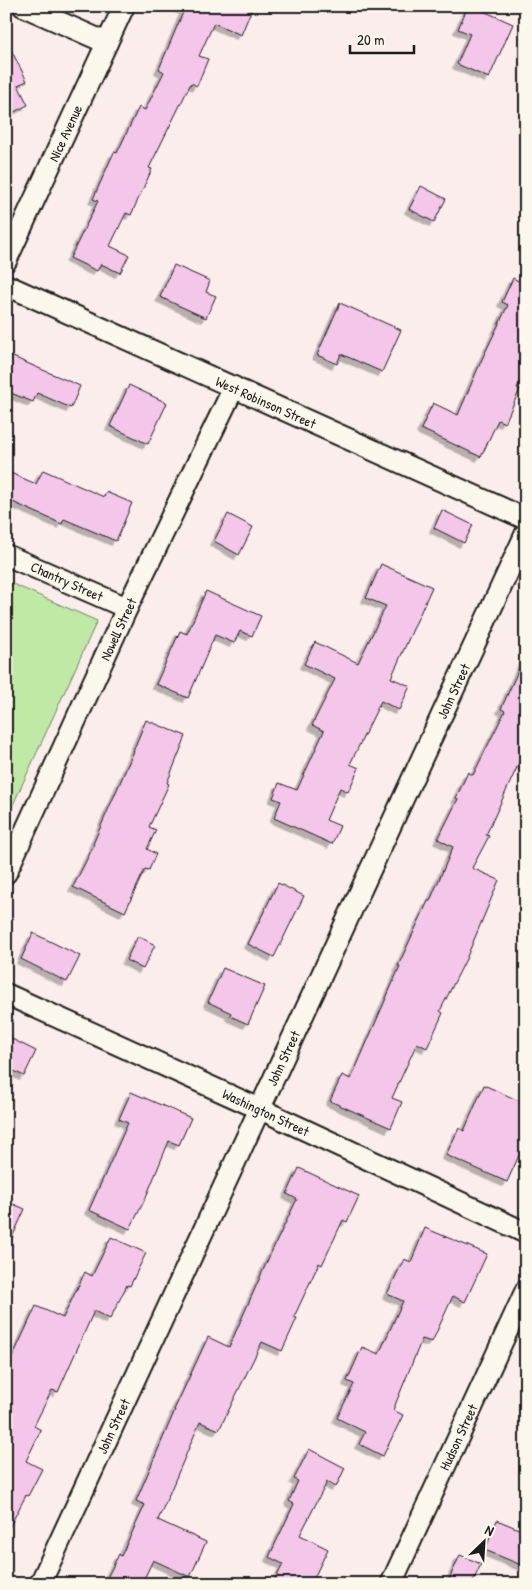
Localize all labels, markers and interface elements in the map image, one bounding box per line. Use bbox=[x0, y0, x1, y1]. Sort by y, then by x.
scale bar bbox=[350, 22, 413, 54]
text: 20 m bbox=[357, 29, 384, 50]
street label: Nice Avenue bbox=[44, 101, 87, 164]
street label: West Robinson Street bbox=[213, 371, 319, 433]
street label: Chantry Street bbox=[27, 557, 106, 606]
street label: Nowell Street bbox=[95, 594, 141, 663]
street label: John Street bbox=[432, 660, 474, 722]
street label: John Street bbox=[262, 1027, 304, 1089]
street label: Washington Street bbox=[219, 1084, 313, 1141]
street label: John Street bbox=[92, 1395, 134, 1457]
street label: Hudson Street bbox=[434, 1401, 482, 1473]
north arrow bbox=[460, 1518, 510, 1568]
text: N bbox=[482, 1520, 498, 1540]

